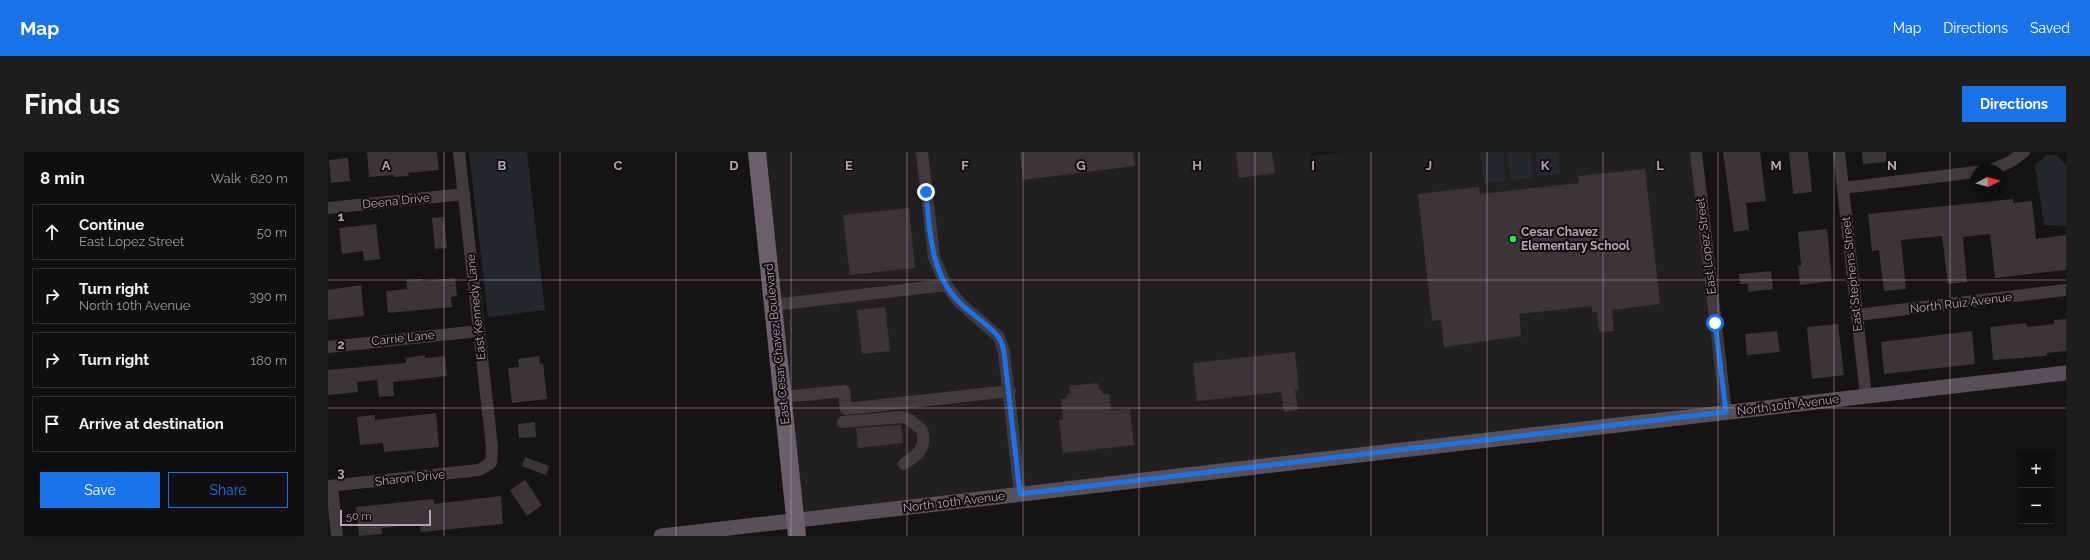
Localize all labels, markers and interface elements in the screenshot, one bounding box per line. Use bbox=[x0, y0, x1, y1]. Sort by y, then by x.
text: Map bbox=[20, 17, 59, 39]
text: Map bbox=[1893, 20, 1921, 36]
text: Directions bbox=[1943, 20, 2008, 36]
text: Saved bbox=[2030, 20, 2070, 36]
button: Directions bbox=[1962, 86, 2066, 122]
text: Find us bbox=[24, 88, 120, 121]
text: A bbox=[382, 158, 391, 173]
text: B bbox=[498, 158, 507, 173]
text: C bbox=[614, 158, 623, 173]
text: D bbox=[729, 158, 739, 173]
text: E bbox=[845, 158, 853, 173]
text: F bbox=[961, 158, 969, 173]
text: G bbox=[1076, 158, 1086, 173]
text: H bbox=[1192, 158, 1202, 173]
text: I bbox=[1311, 158, 1315, 173]
text: J bbox=[1426, 158, 1432, 173]
text: K bbox=[1541, 158, 1550, 173]
text: L bbox=[1656, 158, 1664, 173]
text: M bbox=[1770, 158, 1782, 173]
text: N bbox=[1887, 158, 1897, 173]
north arrow bbox=[1970, 164, 2006, 200]
text: 8 min bbox=[40, 168, 85, 188]
text: Walk · 620 m bbox=[211, 171, 288, 186]
route end bbox=[917, 183, 935, 201]
street label: Deena Drive bbox=[362, 190, 430, 212]
street label: East Lopez Street bbox=[1693, 197, 1719, 295]
text: 1 bbox=[338, 209, 345, 224]
text: Continue bbox=[79, 216, 144, 234]
street label: East Stephens Street bbox=[1839, 216, 1865, 332]
icon: ahead bbox=[41, 221, 63, 243]
text: 50 m bbox=[257, 225, 287, 240]
place label: Cesar Chavez Elementary School bbox=[1521, 225, 1630, 253]
text: East Lopez Street bbox=[79, 234, 184, 249]
marker: Cesar Chavez Elementary School bbox=[1508, 234, 1518, 244]
street label: East Kennedy Lane bbox=[463, 253, 489, 361]
street label: East Cesar Chavez Boulevard bbox=[762, 263, 792, 425]
text: Turn right bbox=[79, 280, 149, 298]
icon: right bbox=[41, 285, 63, 307]
text: 390 m bbox=[249, 289, 287, 304]
street label: North Ruiz Avenue bbox=[1909, 290, 2013, 316]
text: North 10th Avenue bbox=[79, 298, 190, 313]
route start bbox=[1706, 314, 1724, 332]
street label: Carrie Lane bbox=[371, 328, 435, 348]
text: 2 bbox=[337, 337, 345, 352]
icon: right bbox=[41, 349, 63, 371]
text: Turn right bbox=[79, 351, 149, 369]
text: 180 m bbox=[251, 353, 287, 368]
street label: North 10th Avenue bbox=[1736, 392, 1840, 418]
icon: arrive bbox=[41, 413, 63, 435]
text: Arrive at destination bbox=[79, 415, 224, 433]
map controls bbox=[2018, 452, 2054, 524]
button: + bbox=[2018, 452, 2054, 488]
text: 3 bbox=[337, 465, 345, 480]
street label: Sharon Drive bbox=[374, 467, 446, 489]
button: Save bbox=[40, 472, 160, 508]
button: Share bbox=[168, 472, 288, 508]
button: − bbox=[2018, 488, 2054, 524]
street label: North 10th Avenue bbox=[902, 489, 1006, 515]
scale bar bbox=[340, 508, 431, 527]
text: 50 m bbox=[346, 510, 372, 523]

